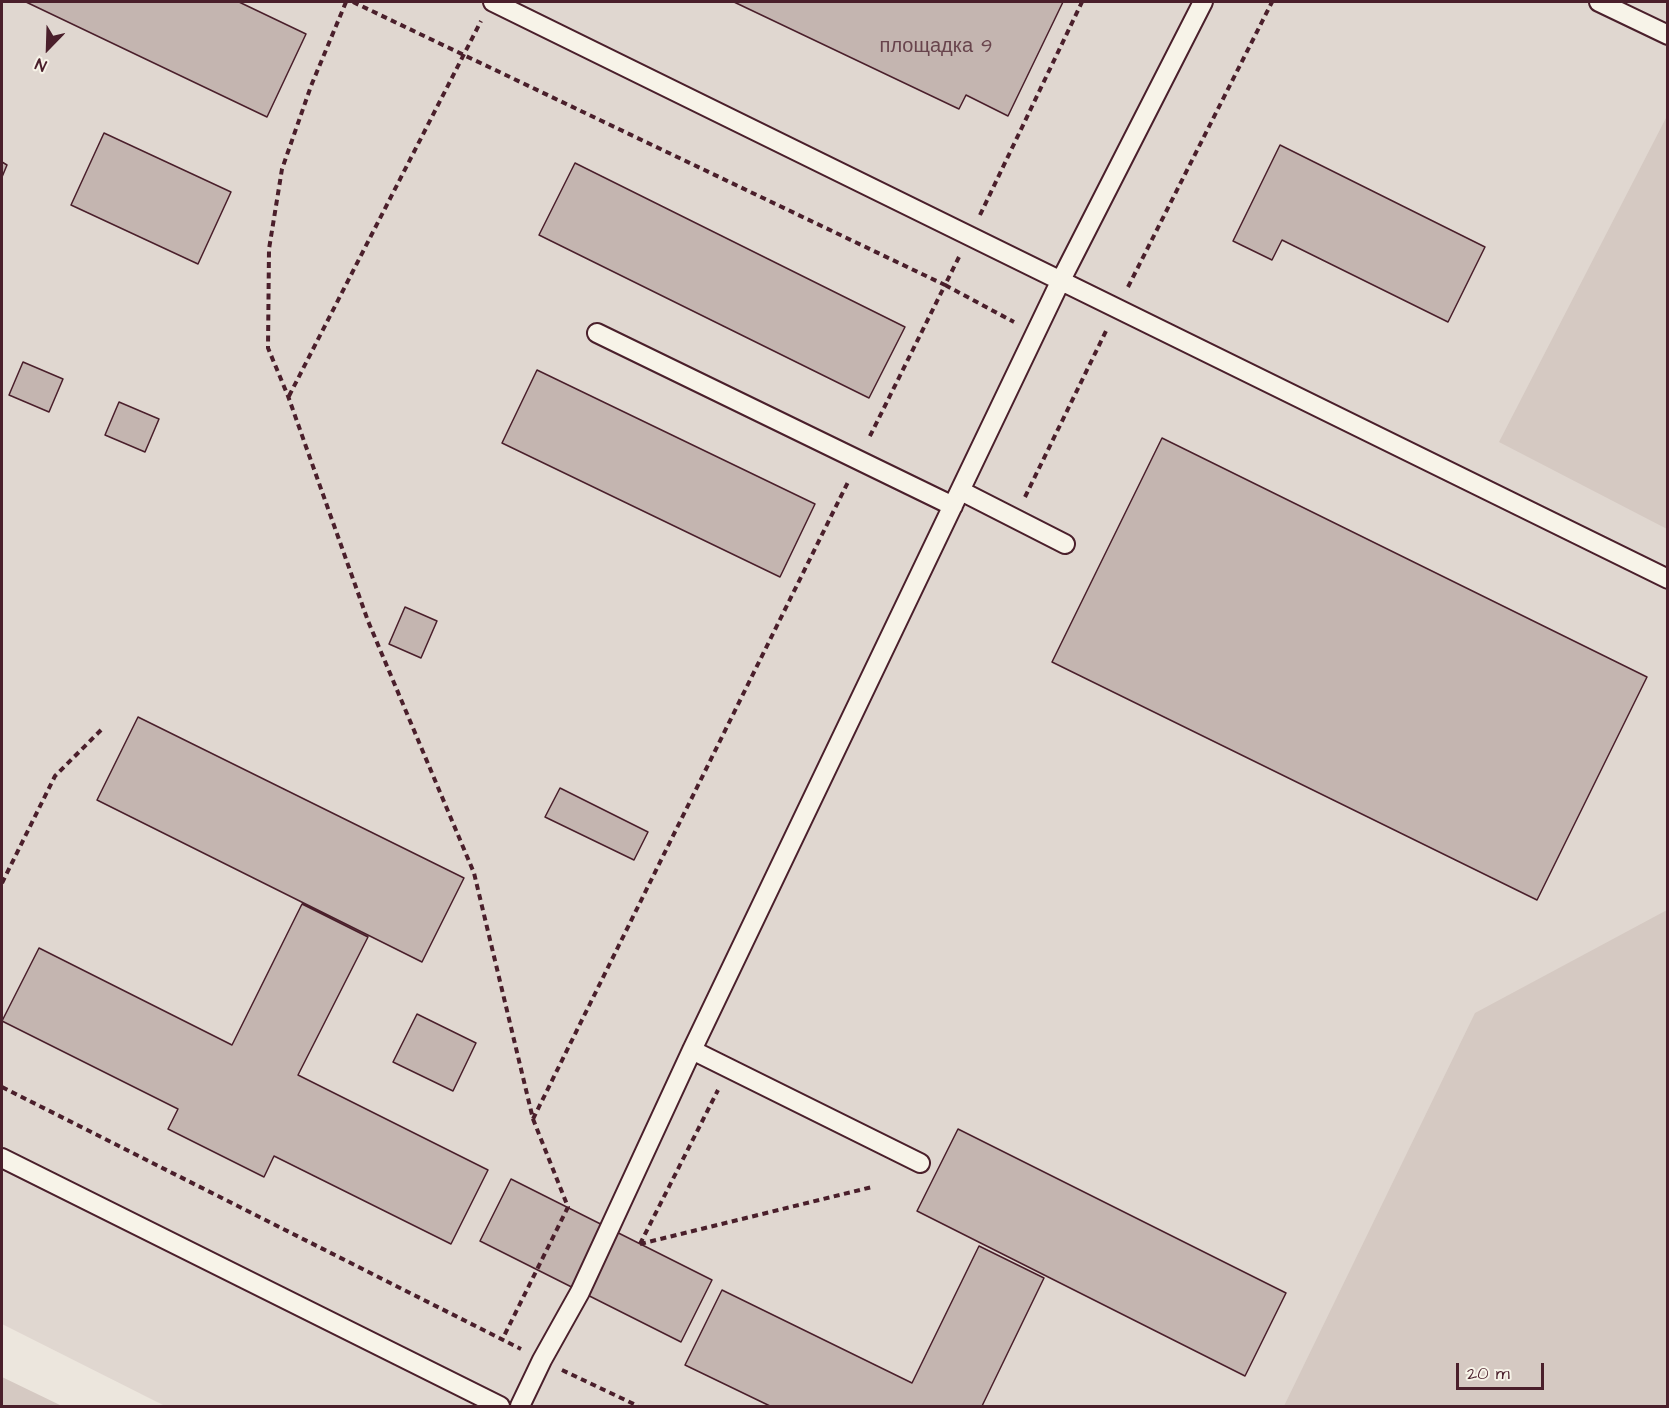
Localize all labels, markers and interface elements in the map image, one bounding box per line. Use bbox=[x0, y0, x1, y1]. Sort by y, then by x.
north arrow bbox=[18, 18, 78, 78]
house number: площадка 9 bbox=[880, 36, 992, 60]
text: N bbox=[32, 52, 50, 77]
scale bar bbox=[1459, 1351, 1548, 1389]
text: 20 m bbox=[1467, 1361, 1510, 1386]

